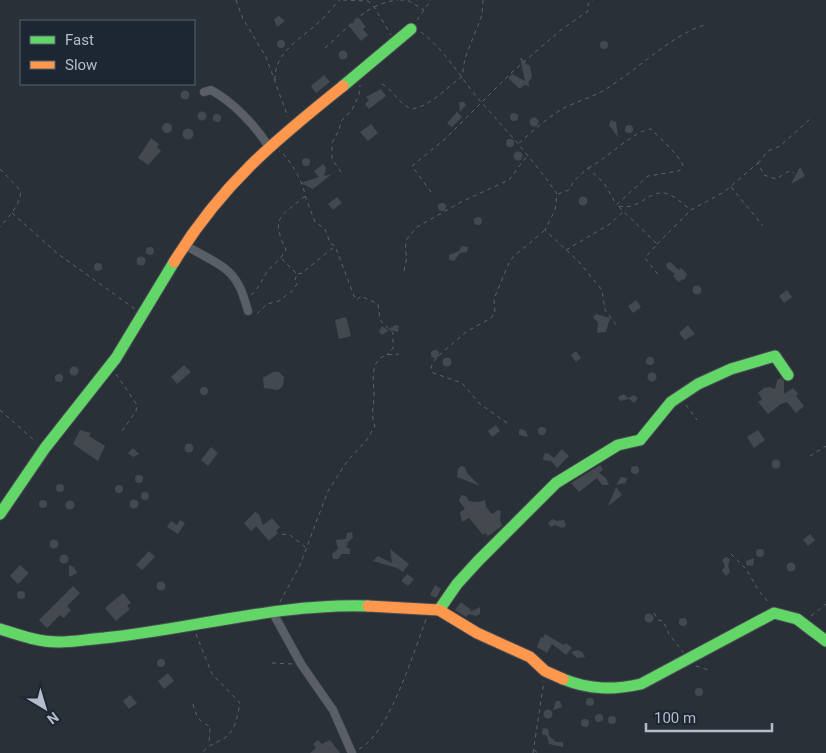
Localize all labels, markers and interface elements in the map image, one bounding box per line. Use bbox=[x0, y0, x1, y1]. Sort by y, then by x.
legend bbox=[20, 20, 195, 85]
text: Fast bbox=[65, 31, 94, 49]
text: Slow bbox=[65, 56, 97, 74]
north arrow bbox=[20, 683, 70, 733]
scale bar bbox=[646, 700, 772, 732]
text: N bbox=[44, 709, 62, 728]
text: 100 m bbox=[654, 709, 696, 727]

